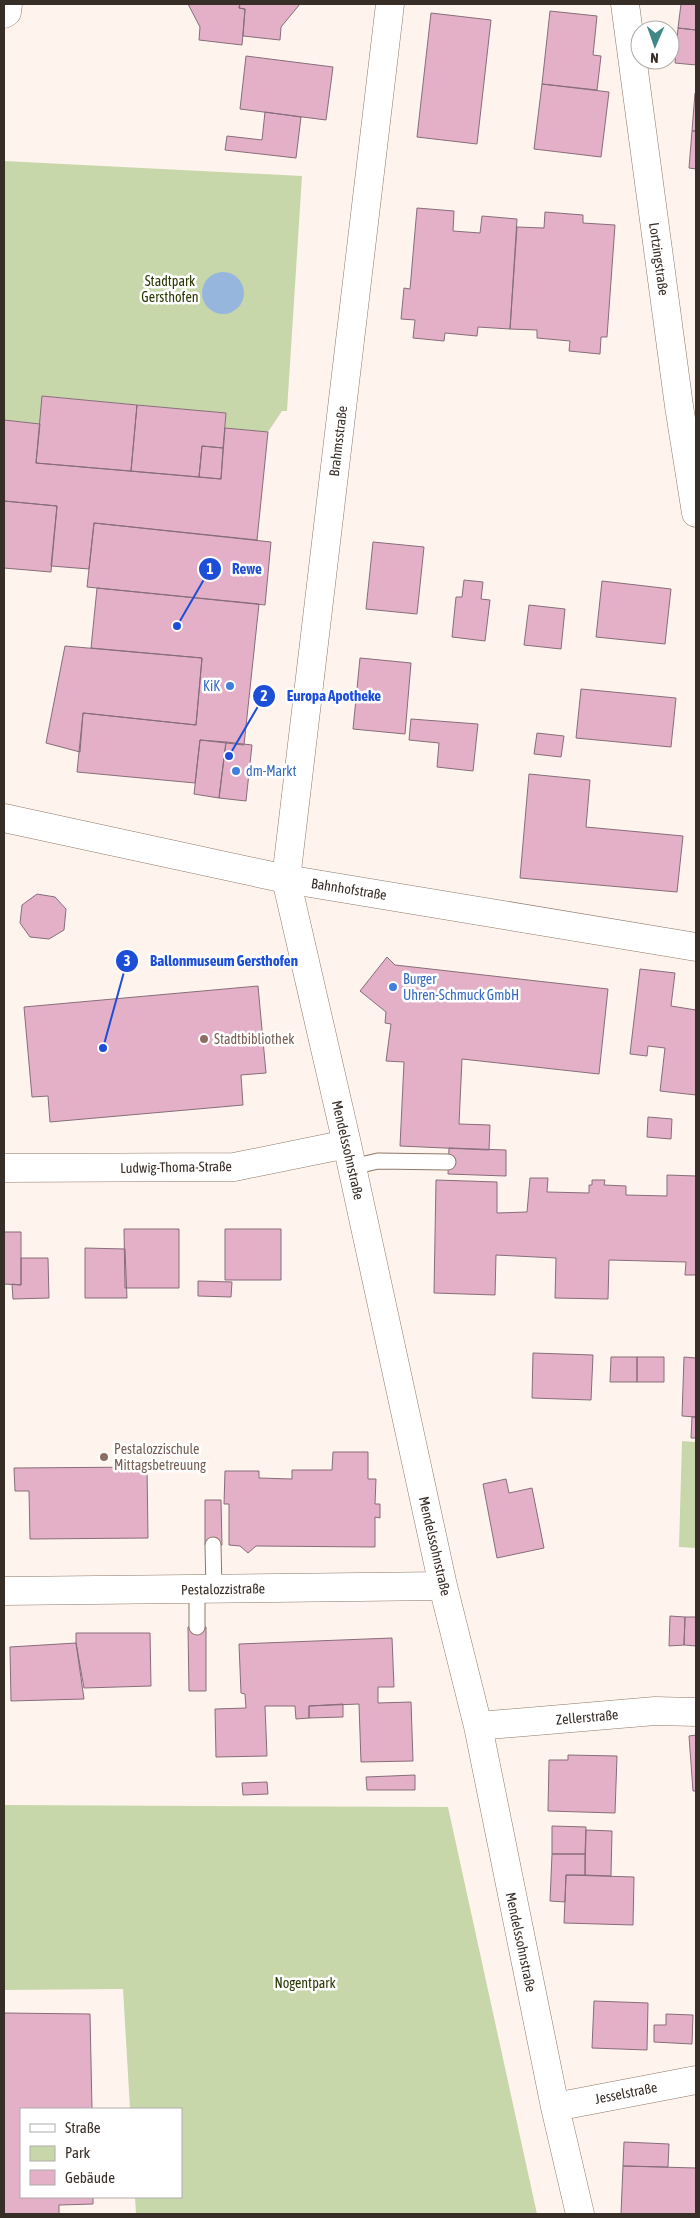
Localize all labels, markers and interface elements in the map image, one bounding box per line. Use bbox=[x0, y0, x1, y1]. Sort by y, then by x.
north arrow bbox=[630, 20, 680, 70]
text: N bbox=[650, 50, 659, 66]
street label: Lortzingstraße bbox=[646, 222, 672, 296]
park label: Stadtpark Gersthofen bbox=[141, 273, 199, 305]
street label: Brahmsstraße bbox=[326, 405, 350, 477]
callout: Rewe bbox=[198, 554, 272, 584]
text: 1 bbox=[206, 560, 214, 577]
text: Rewe bbox=[232, 560, 262, 577]
place label: KiK bbox=[203, 678, 220, 694]
marker: KiK bbox=[224, 680, 236, 692]
callout: Europa Apotheke bbox=[252, 681, 391, 711]
text: 2 bbox=[260, 687, 268, 704]
text: Europa Apotheke bbox=[287, 687, 381, 704]
place label: dm-Markt bbox=[246, 763, 296, 779]
marker: dm-Markt bbox=[230, 765, 242, 777]
street label: Bahnhofstraße bbox=[310, 875, 388, 903]
callout: Ballonmuseum Gersthofen bbox=[115, 946, 308, 976]
text: 3 bbox=[123, 952, 131, 969]
text: Ballonmuseum Gersthofen bbox=[150, 952, 298, 969]
place label: Burger Uhren-Schmuck GmbH bbox=[403, 971, 519, 1003]
marker: Burger Uhren-Schmuck GmbH bbox=[387, 981, 399, 993]
place label: Stadtbibliothek bbox=[214, 1031, 294, 1047]
marker: Stadtbibliothek bbox=[198, 1033, 210, 1045]
street label: Mendelssohnstraße bbox=[329, 1099, 367, 1201]
street label: Ludwig-Thoma-Straße bbox=[120, 1158, 232, 1176]
place label: Pestalozzischule Mittagsbetreuung bbox=[114, 1441, 206, 1473]
marker: Pestalozzischule Mittagsbetreuung bbox=[98, 1451, 110, 1463]
street label: Mendelssohnstraße bbox=[416, 1495, 454, 1597]
street label: Pestalozzistraße bbox=[181, 1580, 265, 1598]
street label: Zellerstraße bbox=[555, 1706, 619, 1728]
street label: Mendelssohnstraße bbox=[503, 1891, 539, 1993]
park label: Nogentpark bbox=[274, 1975, 336, 1991]
street label: Jesselstraße bbox=[594, 2079, 658, 2107]
legend bbox=[20, 2108, 182, 2198]
text: Straße bbox=[65, 2119, 101, 2136]
text: Park bbox=[65, 2144, 90, 2161]
text: Gebäude bbox=[65, 2169, 115, 2186]

